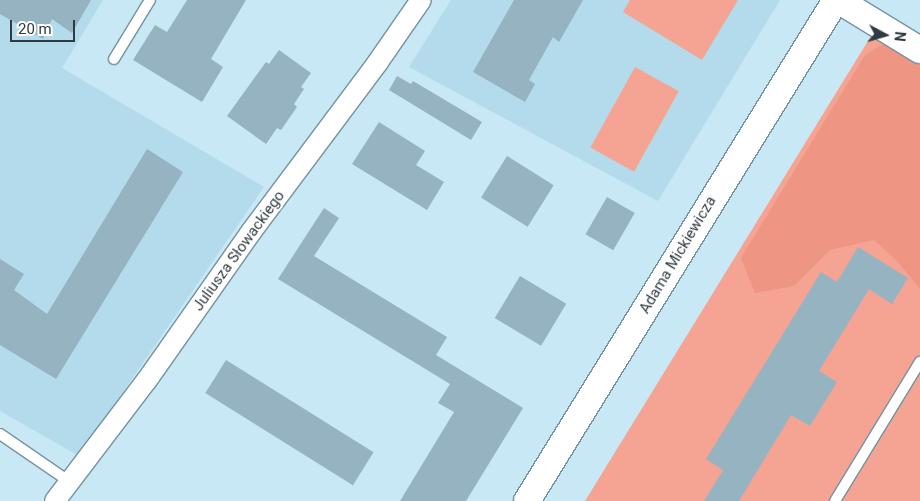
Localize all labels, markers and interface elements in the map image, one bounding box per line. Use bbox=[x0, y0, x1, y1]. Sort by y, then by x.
scale bar bbox=[12, 10, 78, 42]
north arrow bbox=[860, 10, 910, 60]
text: 20 m bbox=[18, 20, 52, 38]
text: N bbox=[891, 31, 908, 42]
street label: Juliusza Słowackiego bbox=[189, 187, 289, 315]
street label: Adama Mickiewicza bbox=[636, 193, 720, 317]

